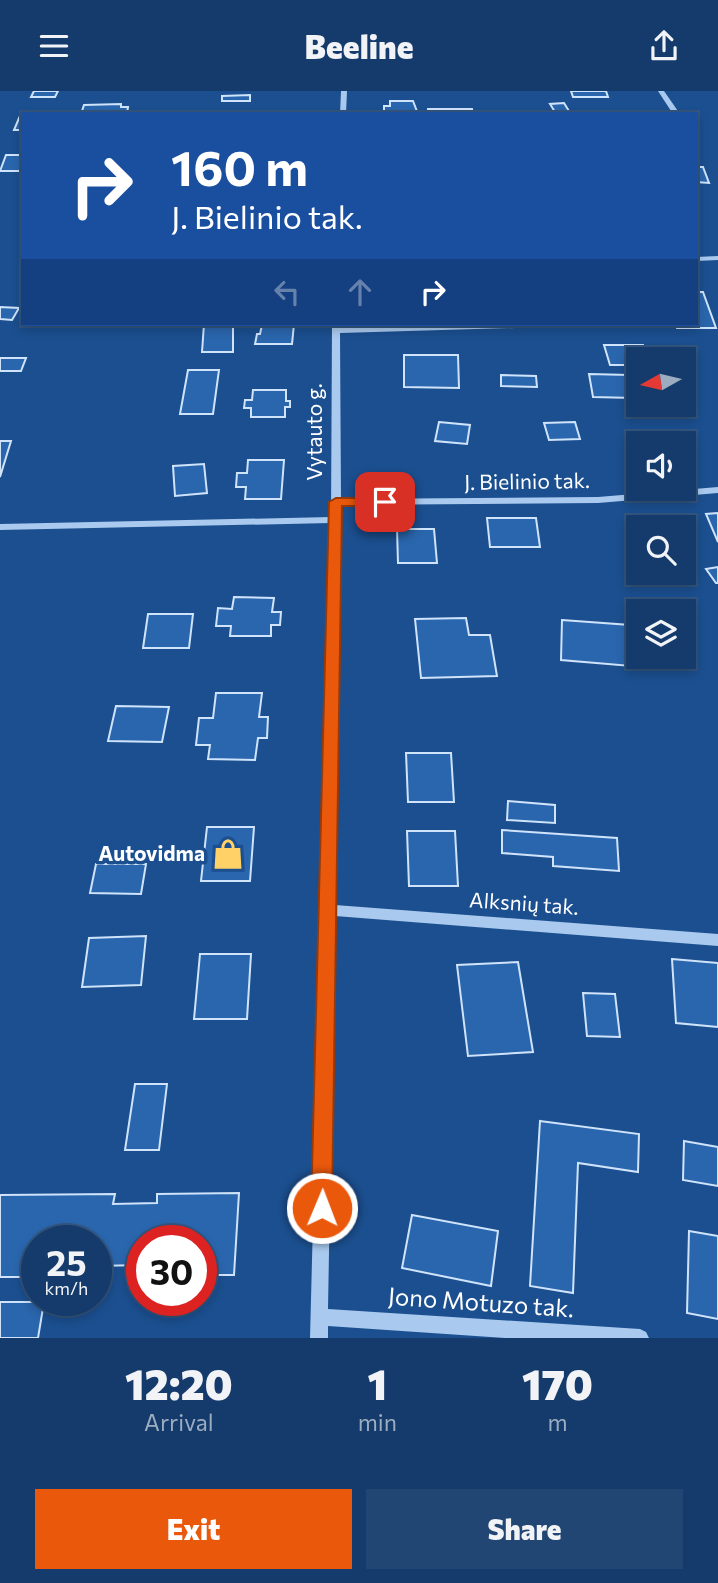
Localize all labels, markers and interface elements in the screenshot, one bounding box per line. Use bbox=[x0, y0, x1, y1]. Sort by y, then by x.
text: Beeline bbox=[305, 26, 413, 66]
icon: menu bbox=[35, 27, 73, 65]
icon: share bbox=[645, 27, 683, 65]
text: 160 m bbox=[171, 136, 308, 196]
icon: right bbox=[56, 140, 147, 231]
text: J. Bielinio tak. bbox=[171, 196, 363, 236]
icon: left bbox=[268, 273, 306, 311]
icon: ahead bbox=[341, 273, 379, 311]
icon: right bbox=[414, 273, 452, 311]
north arrow bbox=[626, 347, 696, 417]
map controls bbox=[626, 347, 696, 669]
street label: Vytauto g. bbox=[301, 383, 326, 481]
button: sound bbox=[626, 431, 696, 501]
street label: J. Bielinio tak. bbox=[464, 467, 590, 494]
pin bbox=[355, 472, 415, 532]
icon: arrive bbox=[366, 483, 404, 521]
button: search bbox=[626, 515, 696, 585]
button: layers bbox=[626, 599, 696, 669]
shop icon: Autovidma bbox=[211, 837, 245, 871]
place label: Autovidma bbox=[98, 840, 205, 865]
street label: Alksnių tak. bbox=[468, 886, 580, 919]
position arrow bbox=[285, 1171, 359, 1245]
speed limit sign: 30 bbox=[126, 1225, 217, 1316]
text: 25 bbox=[46, 1240, 87, 1283]
text: km/h bbox=[45, 1277, 88, 1299]
street label: Jono Motuzo tak. bbox=[387, 1281, 575, 1322]
text: 12:20 bbox=[125, 1357, 233, 1409]
text: 1 bbox=[368, 1357, 387, 1409]
text: 170 bbox=[522, 1357, 593, 1409]
text: Arrival bbox=[144, 1408, 214, 1436]
text: min bbox=[358, 1408, 397, 1436]
text: m bbox=[547, 1408, 567, 1436]
button: Exit bbox=[35, 1489, 352, 1569]
button: Share bbox=[366, 1489, 683, 1569]

